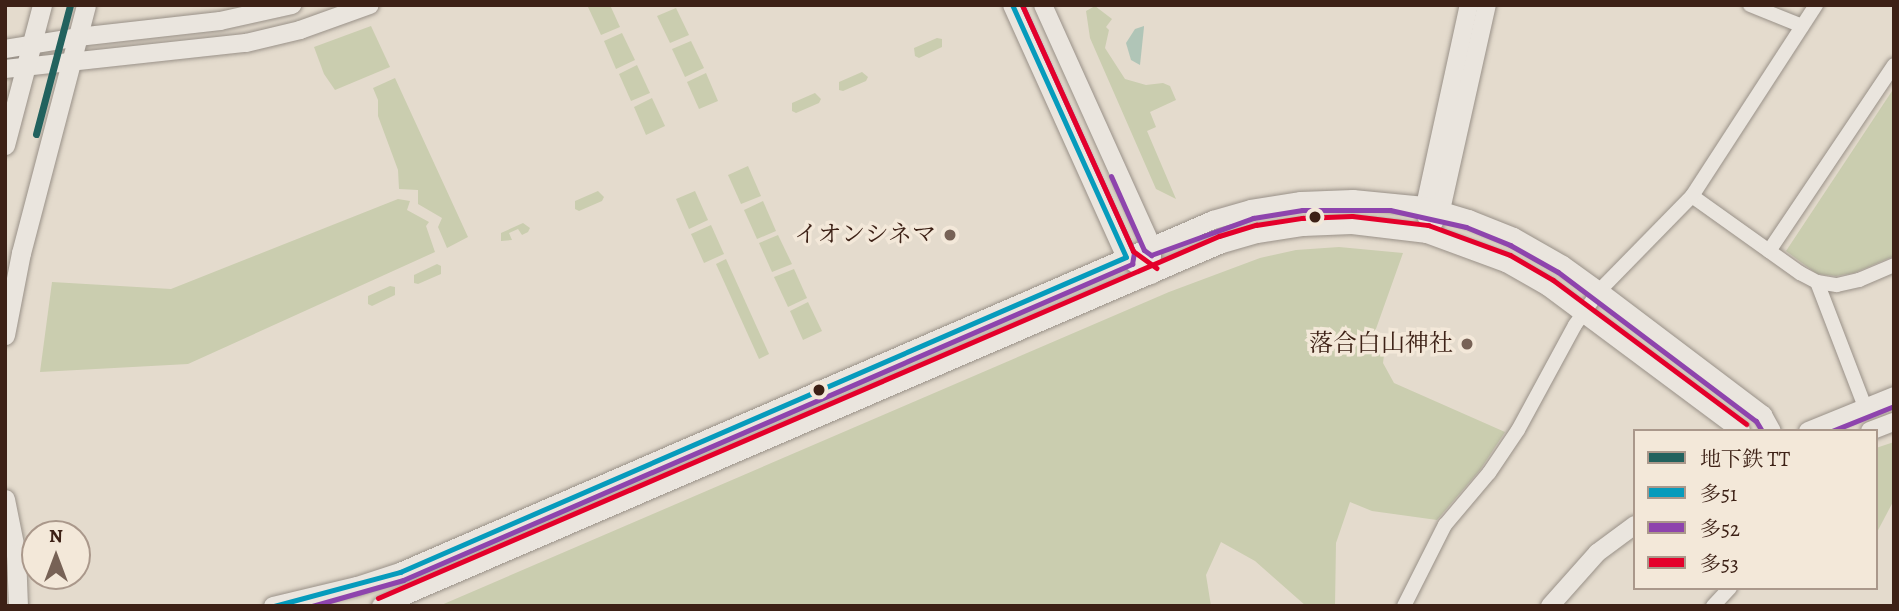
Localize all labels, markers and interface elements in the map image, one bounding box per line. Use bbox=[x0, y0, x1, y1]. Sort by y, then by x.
unlabelled marker bbox=[1308, 210, 1322, 224]
place label: イオンシネマ bbox=[792, 221, 936, 249]
marker: イオンシネマ bbox=[942, 227, 958, 243]
place label: 落合白山神社 bbox=[1309, 330, 1453, 358]
marker: 落合白山神社 bbox=[1459, 336, 1475, 352]
unlabelled marker bbox=[812, 383, 826, 397]
legend bbox=[1633, 429, 1878, 590]
text: 地下鉄 TT bbox=[1700, 445, 1790, 473]
text: 多51 bbox=[1700, 480, 1737, 508]
text: 多52 bbox=[1700, 515, 1740, 543]
north arrow bbox=[21, 520, 91, 590]
text: N bbox=[49, 523, 63, 549]
text: 多53 bbox=[1700, 550, 1739, 578]

